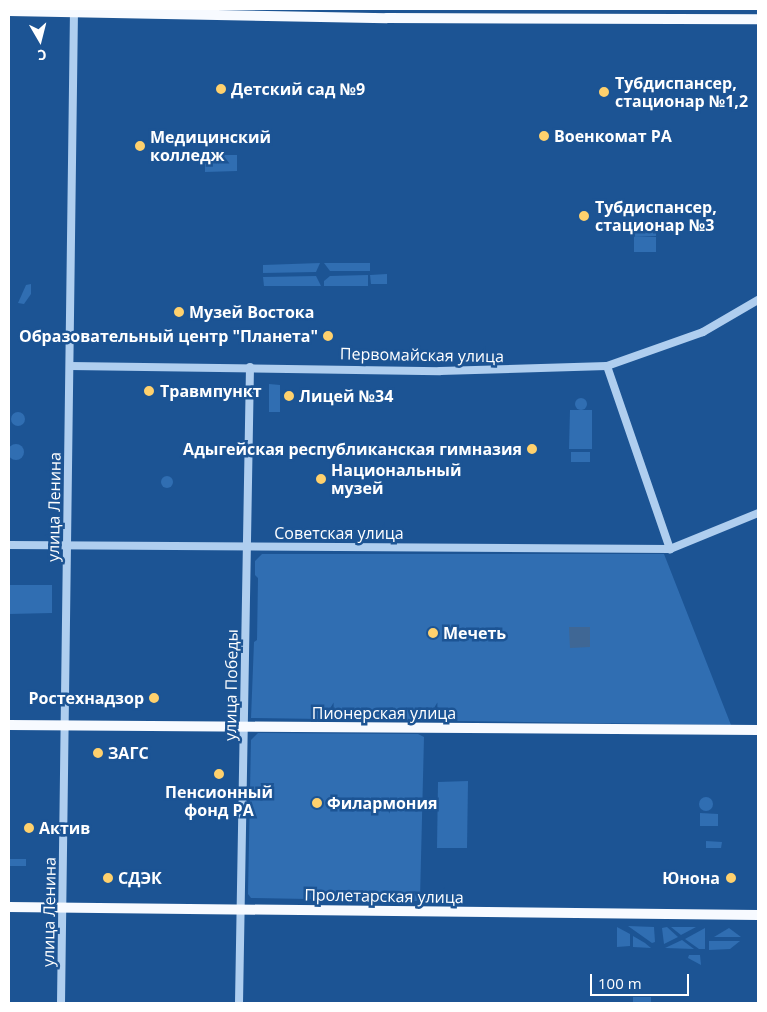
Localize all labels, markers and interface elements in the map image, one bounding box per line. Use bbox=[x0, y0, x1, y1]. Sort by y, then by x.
north arrow bbox=[15, 15, 65, 65]
text: С bbox=[36, 45, 48, 65]
place label: Тубдиспансер, стационар №1,2 bbox=[615, 73, 748, 111]
place label: Детский сад №9 bbox=[231, 79, 365, 99]
marker: Детский сад №9 bbox=[215, 83, 227, 95]
marker: Тубдиспансер, стационар №1,2 bbox=[597, 85, 611, 99]
place label: Военкомат РА bbox=[554, 126, 672, 146]
place label: Медицинский колледж bbox=[150, 127, 271, 165]
marker: Военкомат РА bbox=[538, 130, 550, 142]
marker: Медицинский колледж bbox=[134, 140, 146, 152]
place label: Тубдиспансер, стационар №3 bbox=[595, 197, 717, 235]
marker: Тубдиспансер, стационар №3 bbox=[577, 209, 591, 223]
place label: Музей Востока bbox=[189, 302, 314, 322]
marker: Музей Востока bbox=[173, 306, 185, 318]
place label: Образовательный центр "Планета" bbox=[19, 326, 318, 346]
marker: Образовательный центр "Планета" bbox=[322, 330, 334, 342]
street label: Первомайская улица bbox=[340, 344, 504, 366]
place label: Травмпункт bbox=[160, 381, 262, 401]
marker: Травмпункт bbox=[142, 384, 156, 398]
place label: Лицей №34 bbox=[299, 386, 393, 406]
marker: Лицей №34 bbox=[283, 390, 295, 402]
place label: Адыгейская республиканская гимназия bbox=[183, 439, 522, 459]
marker: Адыгейская республиканская гимназия bbox=[526, 443, 538, 455]
street label: улица Ленина bbox=[43, 452, 65, 562]
place label: Национальный музей bbox=[331, 460, 461, 498]
marker: Национальный музей bbox=[315, 473, 327, 485]
street label: Советская улица bbox=[274, 523, 404, 543]
place label: Мечеть bbox=[443, 623, 506, 643]
marker: Мечеть bbox=[427, 627, 439, 639]
street label: улица Победы bbox=[220, 629, 242, 741]
place label: Ростехнадзор bbox=[28, 688, 144, 708]
marker: Ростехнадзор bbox=[148, 692, 160, 704]
street label: Пионерская улица bbox=[312, 703, 456, 723]
place label: ЗАГС bbox=[108, 743, 149, 763]
marker: ЗАГС bbox=[92, 747, 104, 759]
marker: Пенсионный фонд РА bbox=[213, 768, 225, 780]
place label: Пенсионный фонд РА bbox=[165, 782, 273, 820]
place label: Филармония bbox=[327, 793, 437, 813]
marker: Филармония bbox=[311, 797, 323, 809]
place label: Актив bbox=[39, 818, 90, 838]
marker: Актив bbox=[23, 822, 35, 834]
street label: улица Ленина bbox=[38, 857, 60, 967]
place label: СДЭК bbox=[118, 868, 162, 888]
place label: Юнона bbox=[662, 868, 720, 888]
marker: Юнона bbox=[724, 871, 738, 885]
marker: СДЭК bbox=[102, 872, 114, 884]
street label: Пролетарская улица bbox=[304, 885, 464, 907]
scale bar bbox=[592, 964, 691, 996]
text: 100 m bbox=[598, 973, 642, 993]

